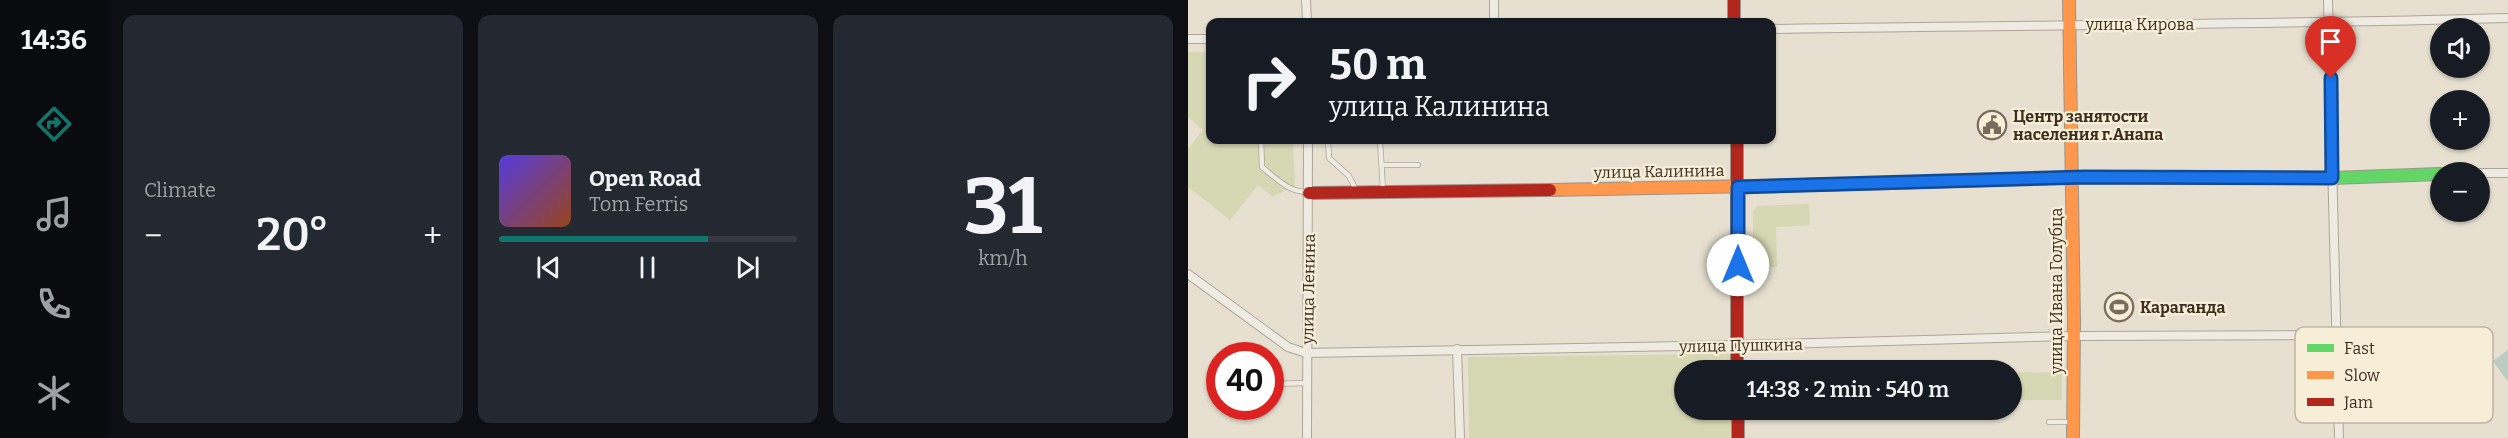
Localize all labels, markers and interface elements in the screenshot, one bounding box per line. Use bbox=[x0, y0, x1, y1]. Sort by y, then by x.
street label: улица Кирова bbox=[2085, 15, 2195, 34]
pin bbox=[2305, 16, 2356, 78]
map controls bbox=[2430, 18, 2490, 222]
button: sound bbox=[2430, 18, 2490, 78]
text: 14:36 bbox=[21, 24, 87, 56]
icon: arrive bbox=[2314, 25, 2347, 58]
text: 50 m bbox=[1329, 40, 1426, 90]
icon: right bbox=[1230, 42, 1308, 120]
button: + bbox=[2430, 90, 2490, 150]
text: улица Калинина bbox=[1329, 91, 1549, 123]
icon: directions bbox=[33, 103, 75, 145]
place label: Центр занятости населения г.Анапа bbox=[2013, 107, 2163, 144]
public building icon: Центр занятости населения г.Анапа bbox=[1976, 109, 2008, 141]
text: 31 bbox=[964, 160, 1042, 254]
street label: улица Калинина bbox=[1593, 161, 1725, 182]
button: − bbox=[2430, 162, 2490, 222]
text: Open Road bbox=[589, 165, 701, 192]
text: Climate bbox=[144, 178, 216, 202]
text: Tom Ferris bbox=[589, 192, 688, 216]
icon: music bbox=[33, 193, 75, 235]
street label: улица Ивана Голубца bbox=[2047, 207, 2066, 375]
text: 20° bbox=[256, 208, 329, 262]
text: − bbox=[144, 216, 162, 256]
text: + bbox=[423, 216, 442, 256]
street label: улица Ленина bbox=[1298, 233, 1319, 345]
position arrow bbox=[1706, 233, 1770, 297]
text: km/h bbox=[978, 246, 1028, 270]
icon: previous bbox=[532, 251, 565, 284]
icon: pause bbox=[631, 251, 664, 284]
icon: next bbox=[731, 251, 764, 284]
icon: phone bbox=[33, 283, 75, 325]
sports icon: Караганда bbox=[2103, 291, 2135, 323]
place label: Караганда bbox=[2140, 298, 2225, 317]
legend bbox=[2295, 327, 2493, 423]
street label: улица Пушкина bbox=[1678, 335, 1803, 356]
text: Fast bbox=[2344, 339, 2375, 358]
speed limit sign: 40 bbox=[1206, 342, 1284, 420]
text: Slow bbox=[2344, 366, 2380, 385]
icon: climate bbox=[33, 372, 75, 414]
text: 14:38 · 2 min · 540 m bbox=[1747, 376, 1949, 403]
text: Jam bbox=[2343, 393, 2373, 412]

